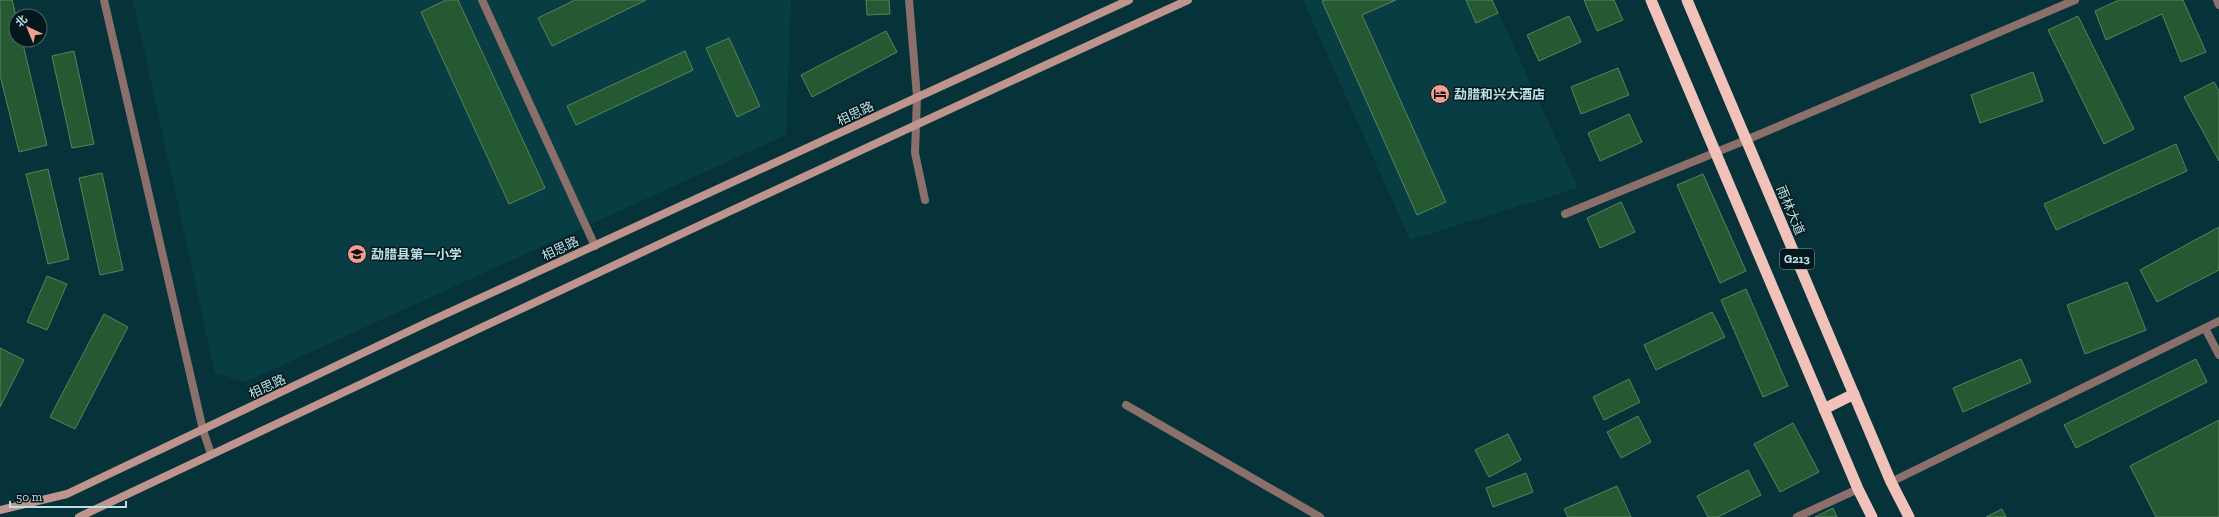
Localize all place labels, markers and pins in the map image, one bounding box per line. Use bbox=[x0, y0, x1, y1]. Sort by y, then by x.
hotel icon: 勐腊和兴大酒店 bbox=[1429, 83, 1451, 105]
place label: 勐腊和兴大酒店 bbox=[1454, 87, 1545, 102]
school or university icon: 勐腊县第一小学 bbox=[346, 243, 368, 265]
place label: 勐腊县第一小学 bbox=[371, 247, 462, 262]

